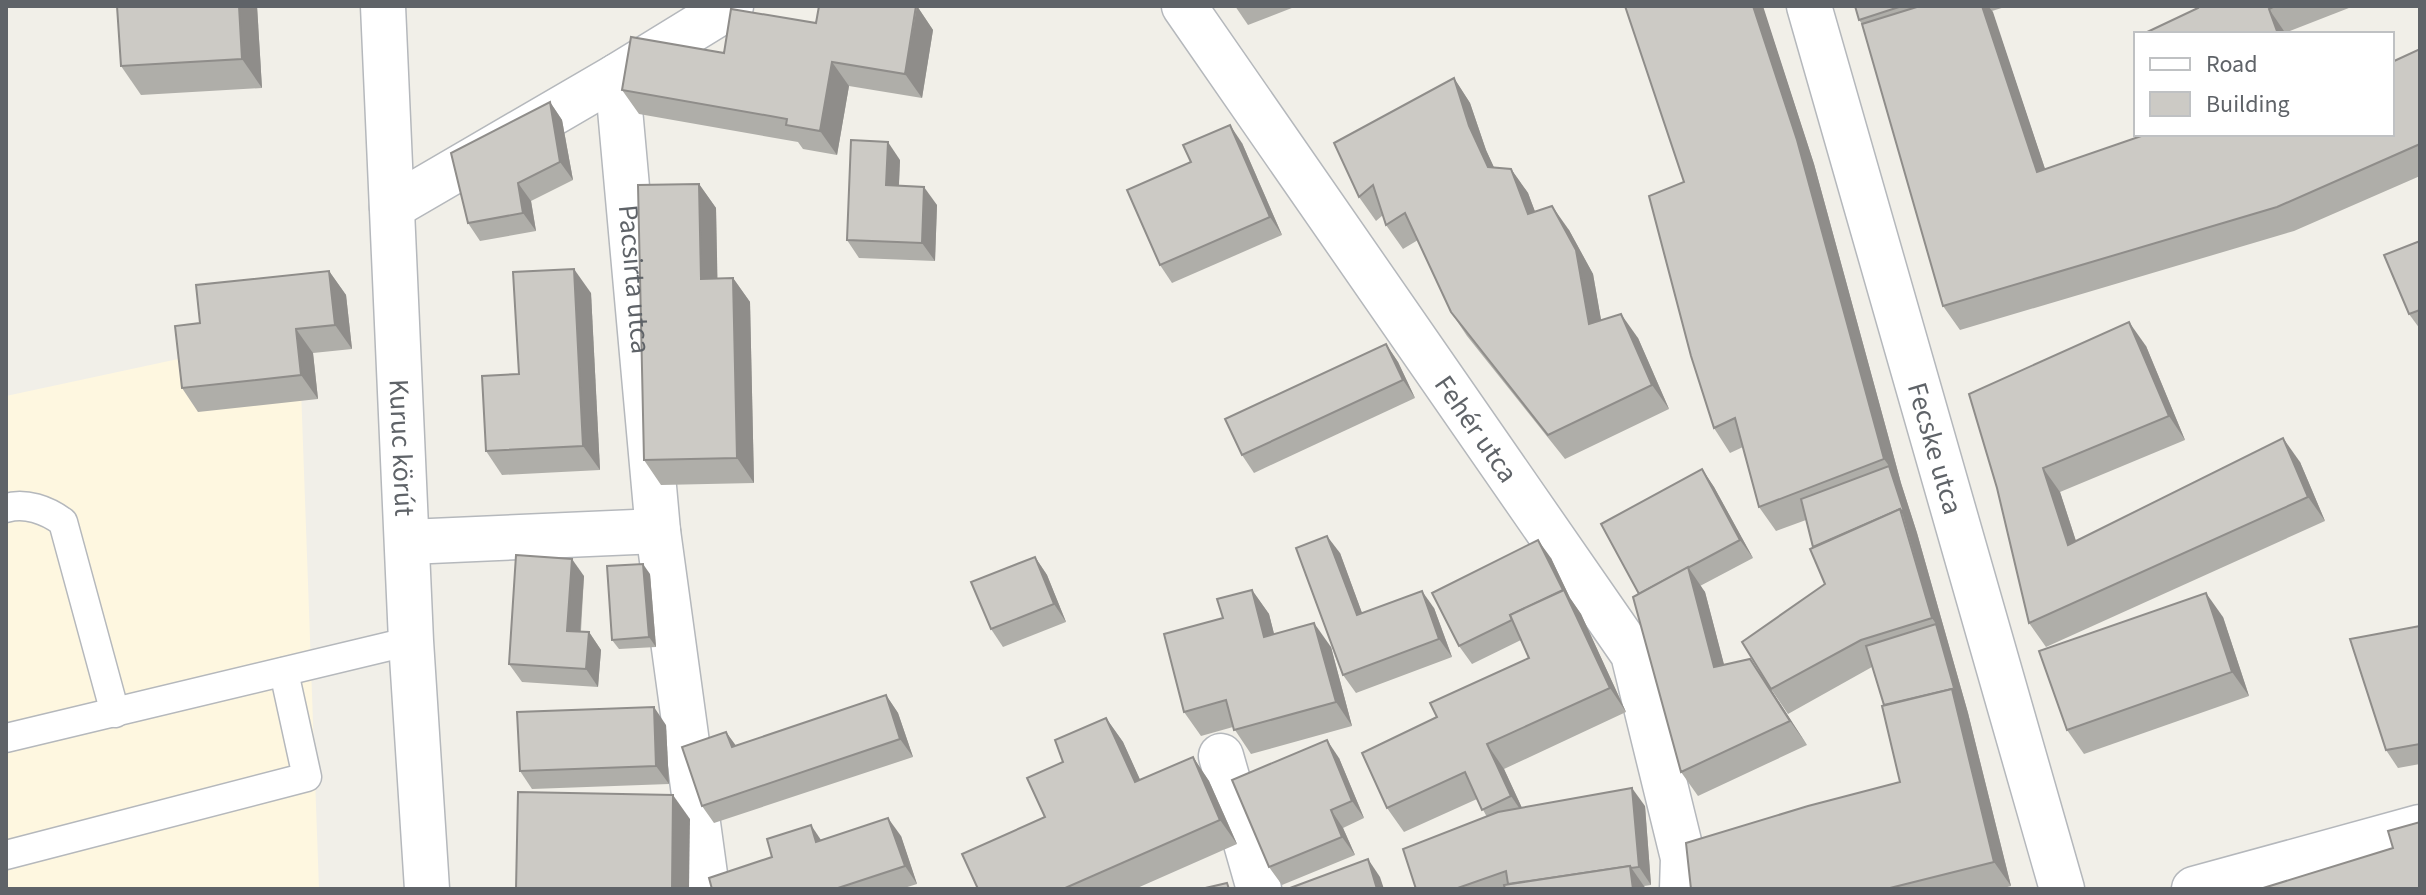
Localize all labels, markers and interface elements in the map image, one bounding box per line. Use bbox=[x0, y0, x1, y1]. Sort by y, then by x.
legend bbox=[2134, 32, 2394, 136]
text: Road bbox=[2206, 47, 2258, 82]
text: Building bbox=[2206, 87, 2290, 122]
street label: Pacsirta utca bbox=[608, 203, 661, 355]
street label: Fehér utca bbox=[1425, 367, 1527, 491]
street label: Kuruc körút bbox=[378, 378, 425, 518]
street label: Fecske utca bbox=[1897, 378, 1973, 519]

